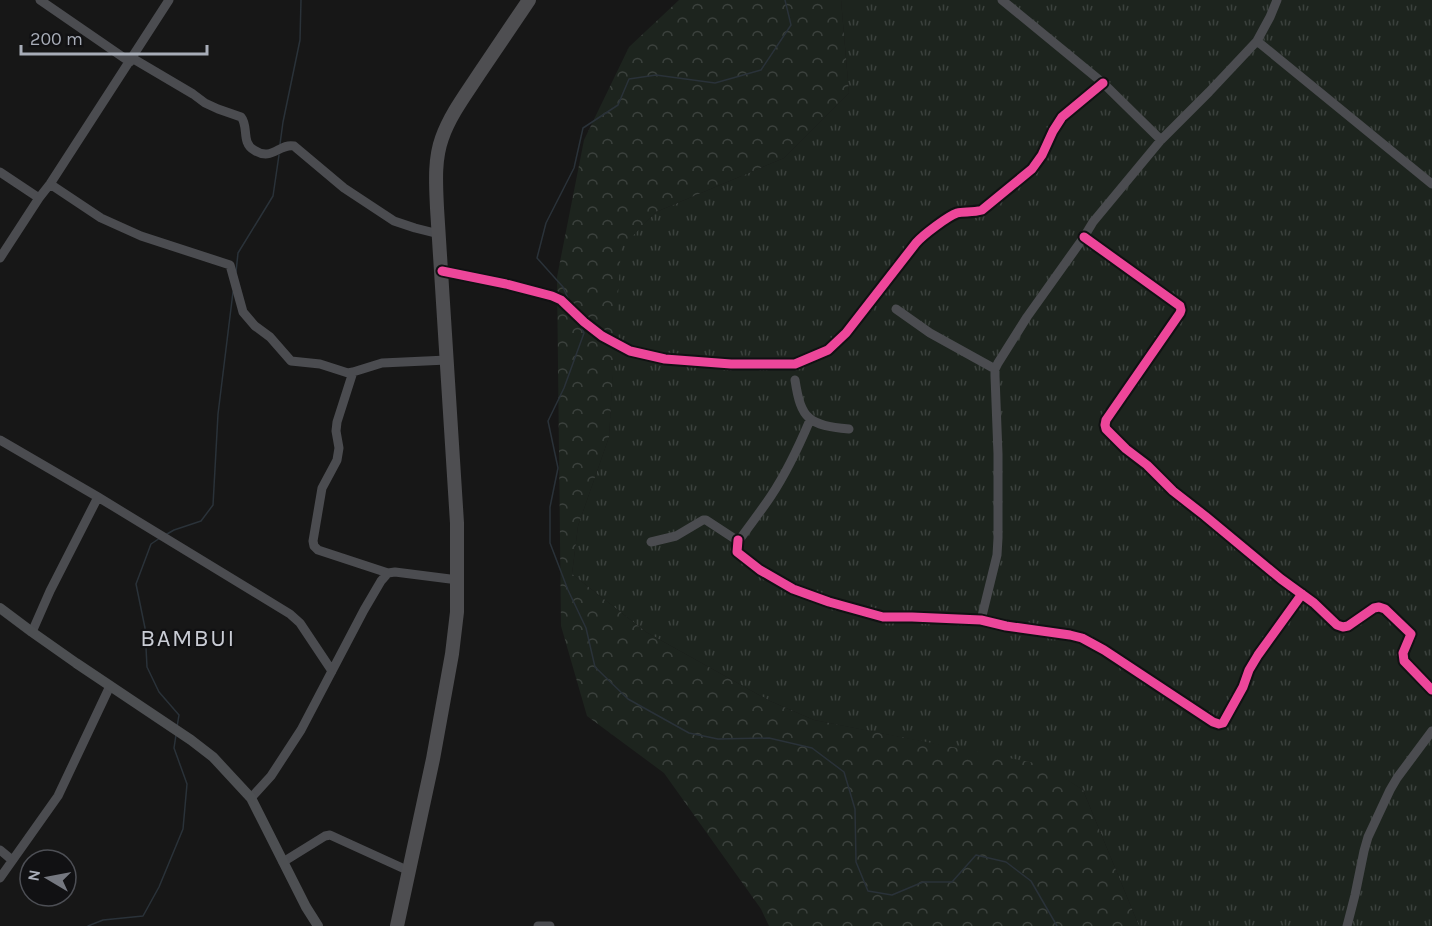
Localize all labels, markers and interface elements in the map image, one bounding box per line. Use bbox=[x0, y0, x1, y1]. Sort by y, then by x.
scale bar bbox=[21, 18, 207, 56]
text: 200 m bbox=[30, 28, 83, 50]
district label: BAMBUI bbox=[140, 624, 236, 652]
north arrow bbox=[18, 848, 78, 908]
text: N bbox=[23, 868, 44, 883]

